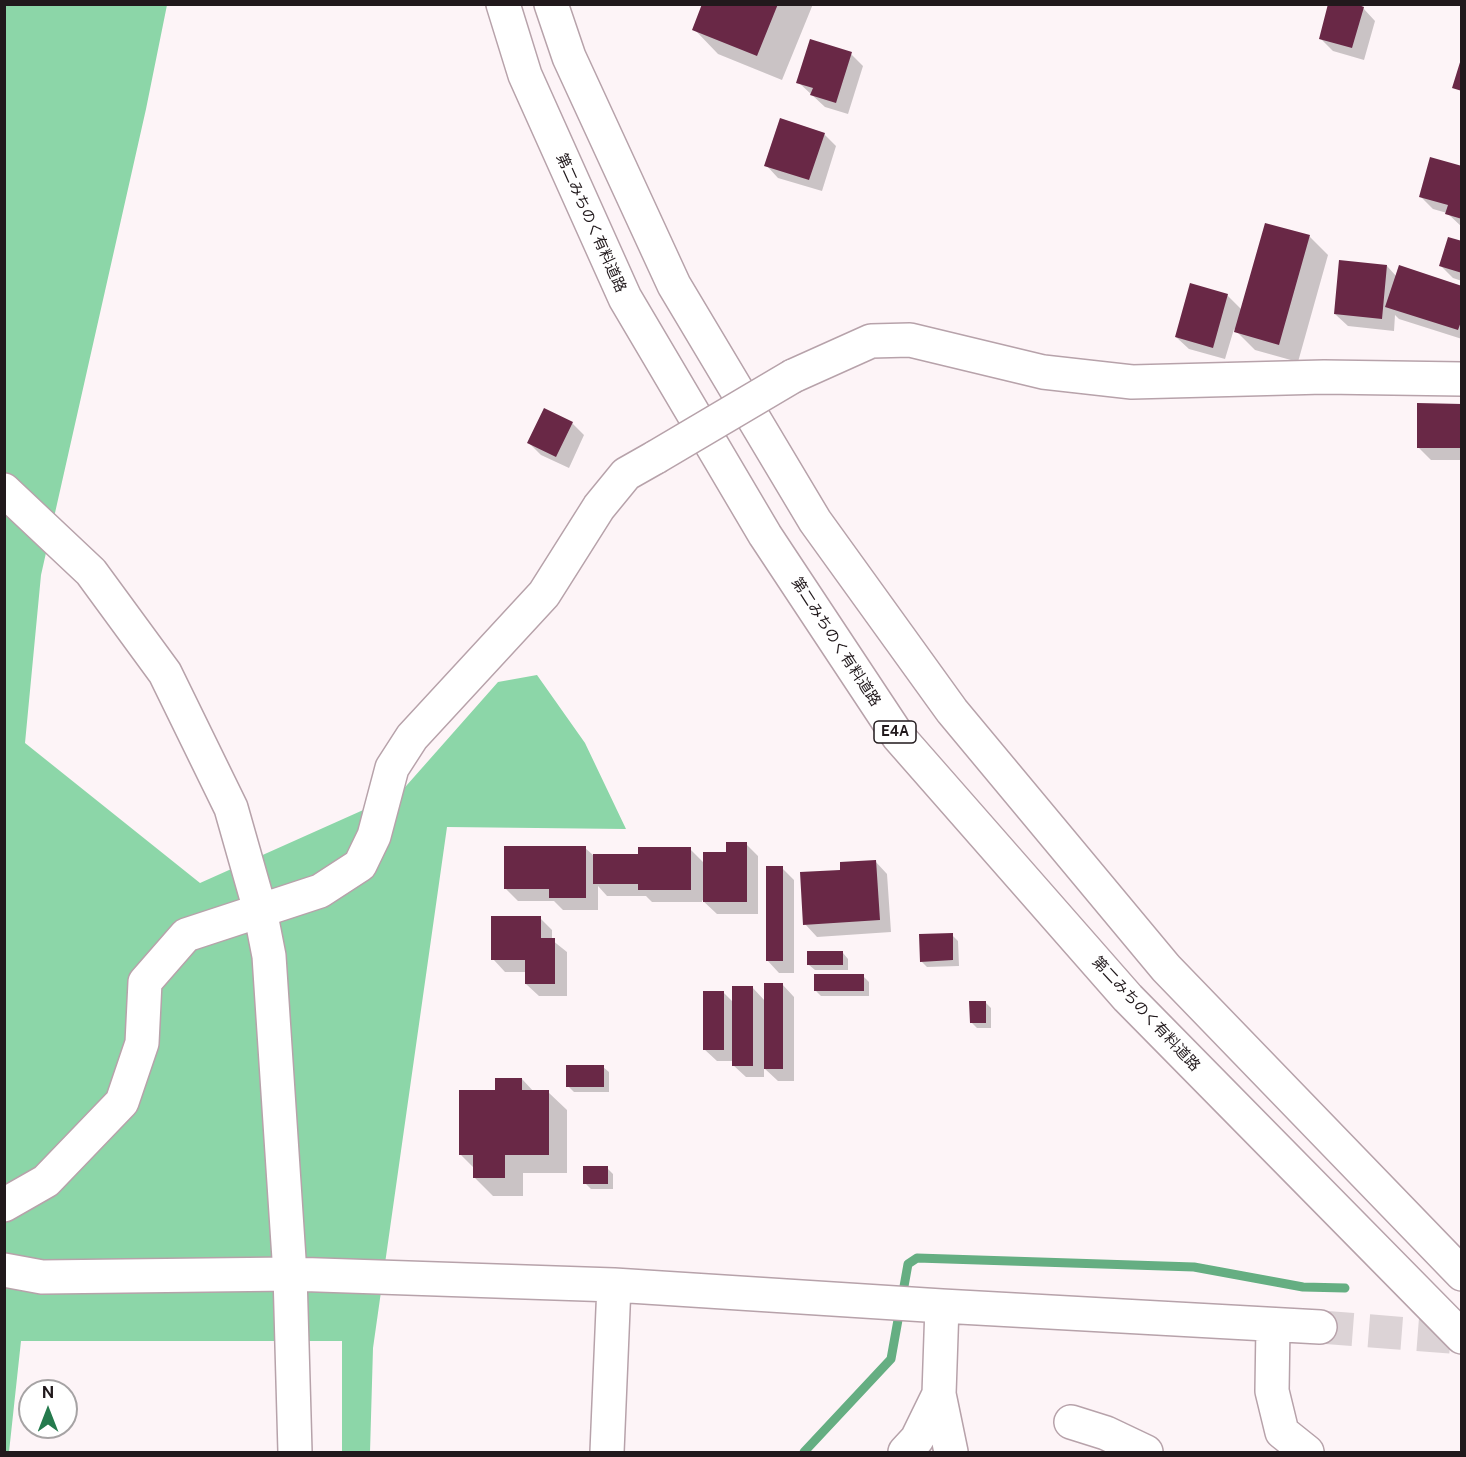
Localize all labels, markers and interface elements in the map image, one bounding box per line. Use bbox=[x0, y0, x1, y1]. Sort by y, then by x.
street label: 第二みちのく有料道路 bbox=[552, 151, 630, 295]
street label: 第二みちのく有料道路 bbox=[788, 574, 884, 710]
road number: E4A bbox=[874, 721, 916, 743]
street label: 第二みちのく有料道路 bbox=[1088, 953, 1204, 1075]
north arrow bbox=[18, 1379, 78, 1439]
text: N bbox=[42, 1383, 54, 1402]

